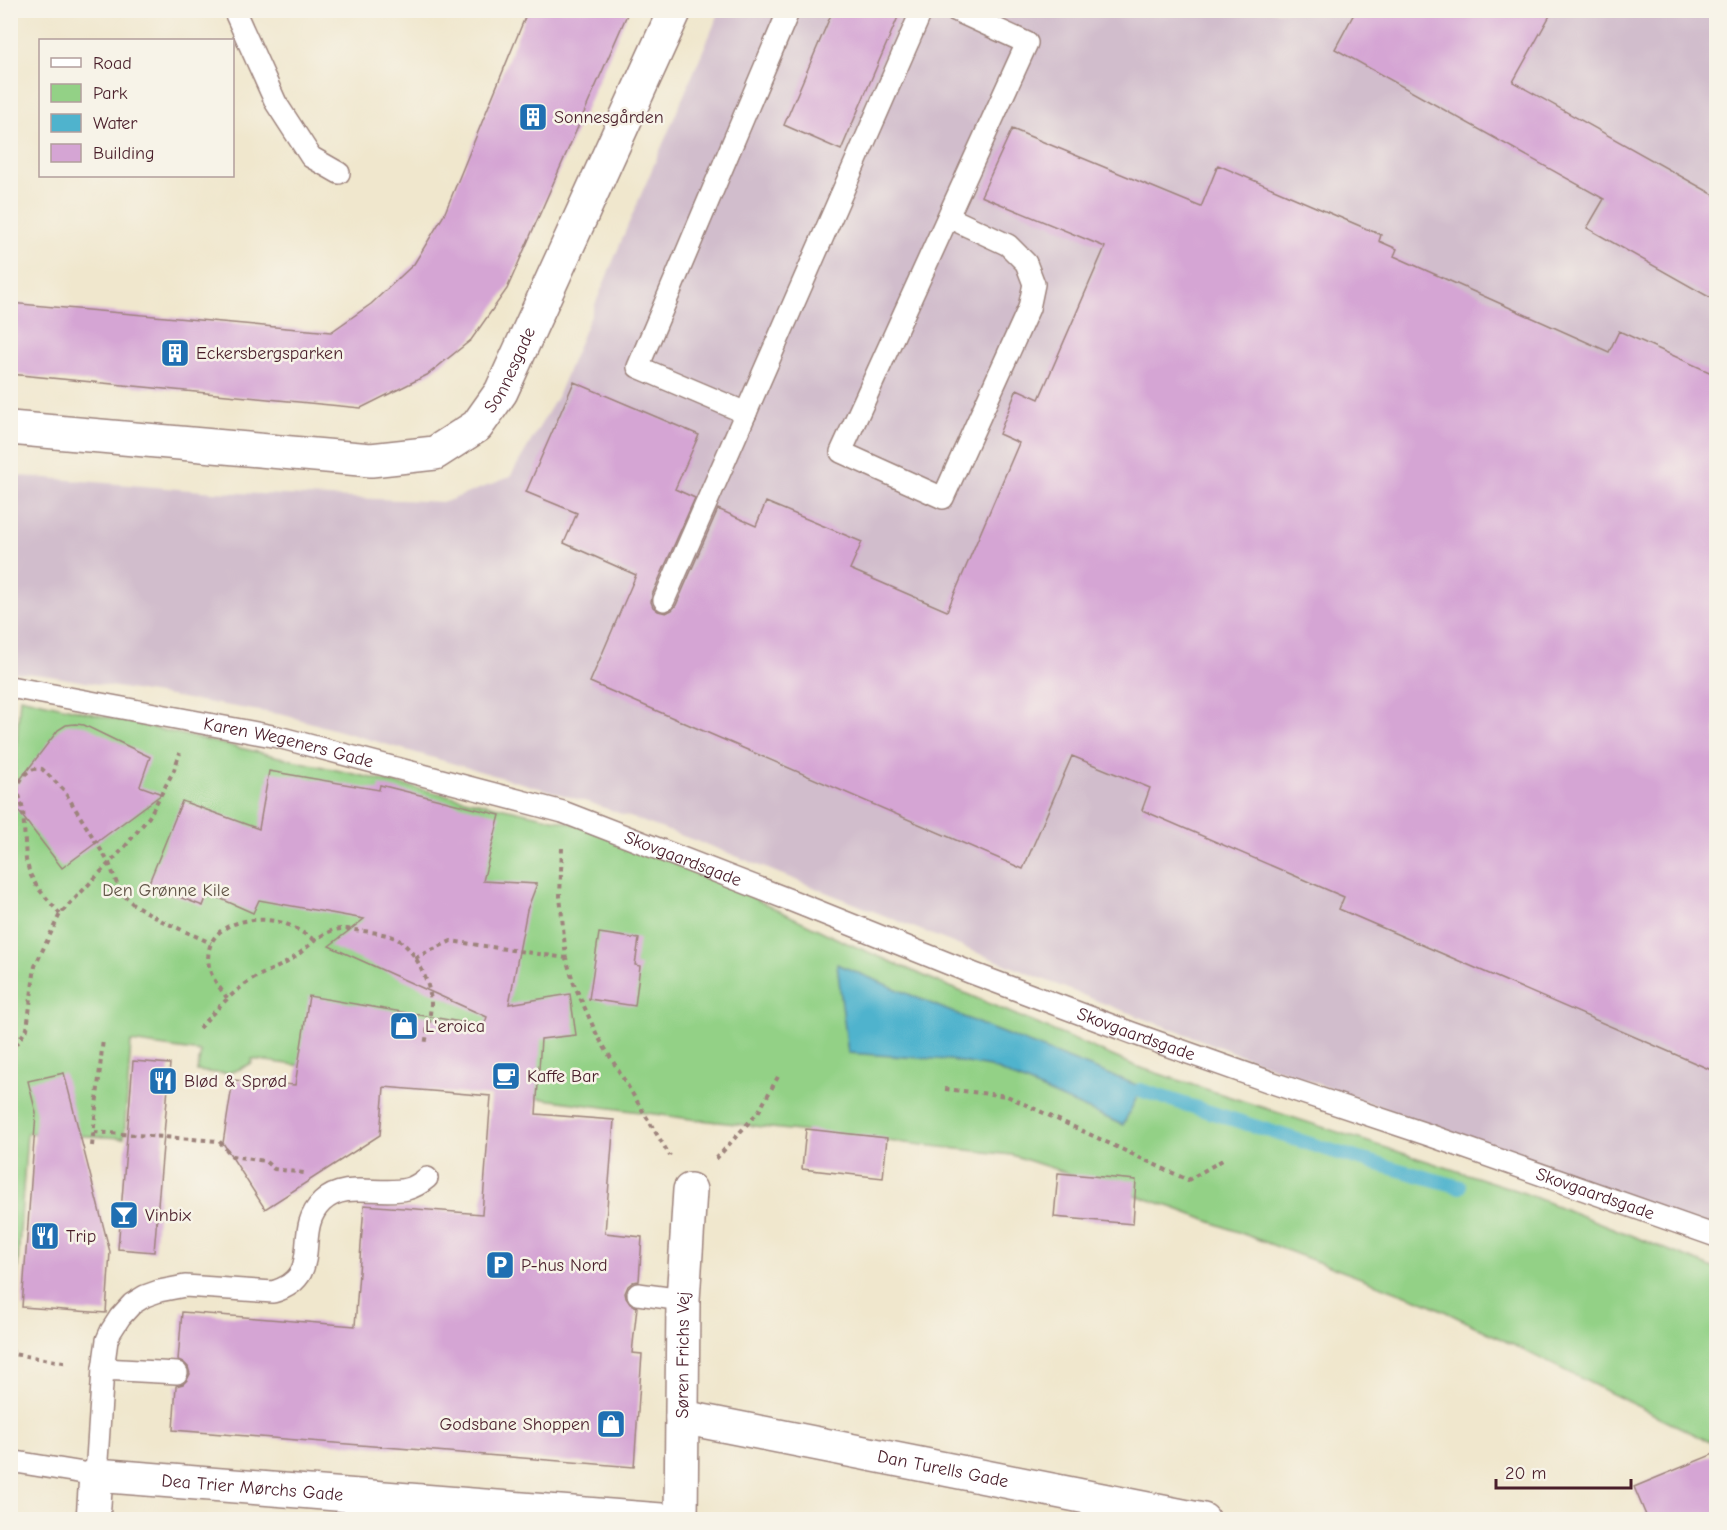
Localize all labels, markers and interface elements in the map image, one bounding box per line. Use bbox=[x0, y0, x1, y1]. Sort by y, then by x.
legend bbox=[39, 39, 234, 177]
text: Road bbox=[93, 53, 132, 74]
text: Park bbox=[93, 83, 128, 104]
building icon: Sonnesgården bbox=[517, 101, 549, 133]
place label: Sonnesgården bbox=[554, 107, 664, 128]
text: Water bbox=[93, 113, 138, 134]
text: Building bbox=[93, 143, 155, 164]
street label: Sonnesgade bbox=[480, 324, 540, 417]
building icon: Eckersbergsparken bbox=[159, 337, 191, 369]
place label: Eckersbergsparken bbox=[196, 343, 343, 364]
street label: Karen Wegeners Gade bbox=[202, 713, 376, 773]
street label: Skovgaardsgade bbox=[621, 827, 744, 891]
park label: Den Grønne Kile bbox=[102, 880, 230, 901]
street label: Skovgaardsgade bbox=[1074, 1003, 1198, 1065]
shop icon: L'eroica bbox=[388, 1010, 420, 1042]
place label: L'eroica bbox=[425, 1016, 485, 1037]
cafe icon: Kaffe Bar bbox=[490, 1060, 522, 1092]
restaurant icon: Blød & Sprød bbox=[147, 1065, 179, 1097]
place label: Kaffe Bar bbox=[527, 1066, 600, 1087]
place label: Blød & Sprød bbox=[184, 1071, 287, 1092]
street label: Skovgaardsgade bbox=[1533, 1164, 1657, 1224]
bar icon: Vinbix bbox=[108, 1199, 140, 1231]
place label: Vinbix bbox=[145, 1205, 191, 1226]
restaurant icon: Trip bbox=[29, 1220, 61, 1252]
place label: Trip bbox=[66, 1226, 96, 1247]
parking icon: P-hus Nord bbox=[484, 1249, 516, 1281]
place label: P-hus Nord bbox=[521, 1255, 608, 1276]
street label: Søren Frichs Vej bbox=[672, 1291, 695, 1418]
shop icon: Godsbane Shoppen bbox=[595, 1408, 627, 1440]
place label: Godsbane Shoppen bbox=[439, 1414, 590, 1435]
street label: Dan Turells Gade bbox=[875, 1446, 1010, 1492]
scale bar bbox=[1496, 1452, 1631, 1490]
text: 20 m bbox=[1505, 1463, 1546, 1484]
street label: Dea Trier Mørchs Gade bbox=[161, 1470, 344, 1506]

